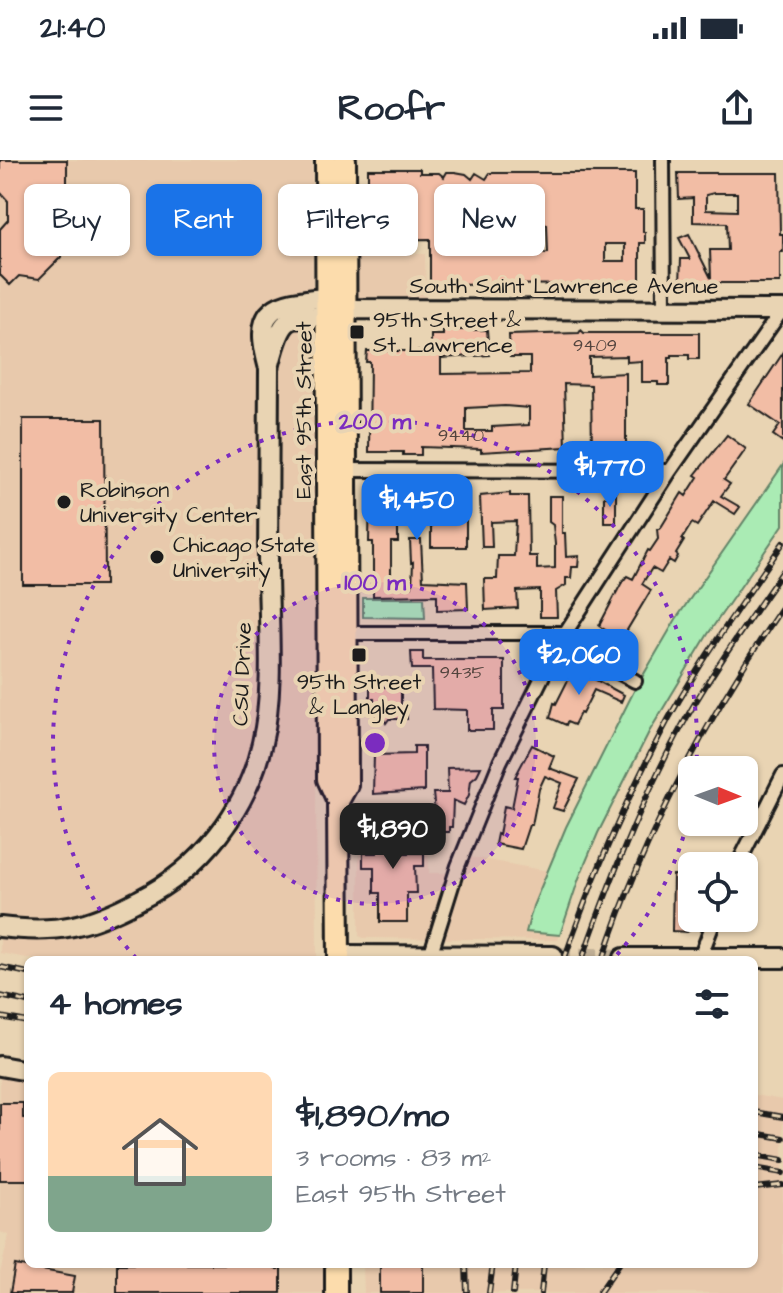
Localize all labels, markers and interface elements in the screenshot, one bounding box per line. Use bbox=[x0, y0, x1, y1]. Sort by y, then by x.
text: 21:40 bbox=[40, 7, 105, 49]
text: Roofr bbox=[338, 83, 445, 134]
icon: menu bbox=[24, 86, 68, 130]
icon: share bbox=[715, 86, 759, 130]
chip: Buy bbox=[24, 184, 130, 256]
chip: Rent bbox=[146, 184, 262, 256]
chip: Filters bbox=[278, 184, 418, 256]
chip: New bbox=[434, 184, 545, 256]
street label: South Saint Lawrence Avenue bbox=[409, 271, 719, 302]
place label: 95th Street & St. Lawrence bbox=[373, 305, 521, 361]
street label: East 95th Street bbox=[289, 321, 320, 499]
marker: 95th Street & St. Lawrence bbox=[348, 323, 366, 341]
house number: 9409 bbox=[573, 333, 617, 358]
text: 200 m bbox=[338, 405, 411, 439]
house number: 9440 bbox=[438, 423, 484, 448]
pin: $1,770 bbox=[545, 441, 675, 509]
text: $1,770 bbox=[575, 449, 645, 485]
pin: $1,450 bbox=[352, 474, 482, 542]
place label: Robinson University Center bbox=[80, 475, 258, 532]
text: $1,450 bbox=[380, 482, 454, 518]
marker: Robinson University Center bbox=[55, 493, 73, 511]
place label: Chicago State University bbox=[173, 530, 316, 587]
marker: Chicago State University bbox=[148, 548, 166, 566]
text: 100 m bbox=[344, 566, 406, 600]
street label: CSU Drive bbox=[225, 621, 260, 727]
pin: $2,060 bbox=[514, 629, 644, 697]
text: $2,060 bbox=[537, 637, 621, 673]
marker: 95th Street & Langley bbox=[350, 646, 368, 664]
house number: 9435 bbox=[440, 660, 484, 685]
place label: 95th Street & Langley bbox=[297, 667, 421, 724]
centre of rings bbox=[361, 729, 389, 757]
north arrow bbox=[678, 756, 758, 836]
map controls bbox=[678, 756, 758, 932]
pin: $1,890 bbox=[328, 803, 458, 871]
text: $1,890 bbox=[358, 811, 428, 847]
button: locate bbox=[678, 852, 758, 932]
text: 4 homes bbox=[48, 980, 183, 1028]
icon: filters bbox=[690, 982, 734, 1026]
text: $1,890/mo bbox=[296, 1092, 449, 1140]
icon: home bbox=[112, 1104, 208, 1200]
text: 3 rooms · 83 m² bbox=[296, 1140, 491, 1176]
text: East 95th Street bbox=[296, 1176, 506, 1212]

